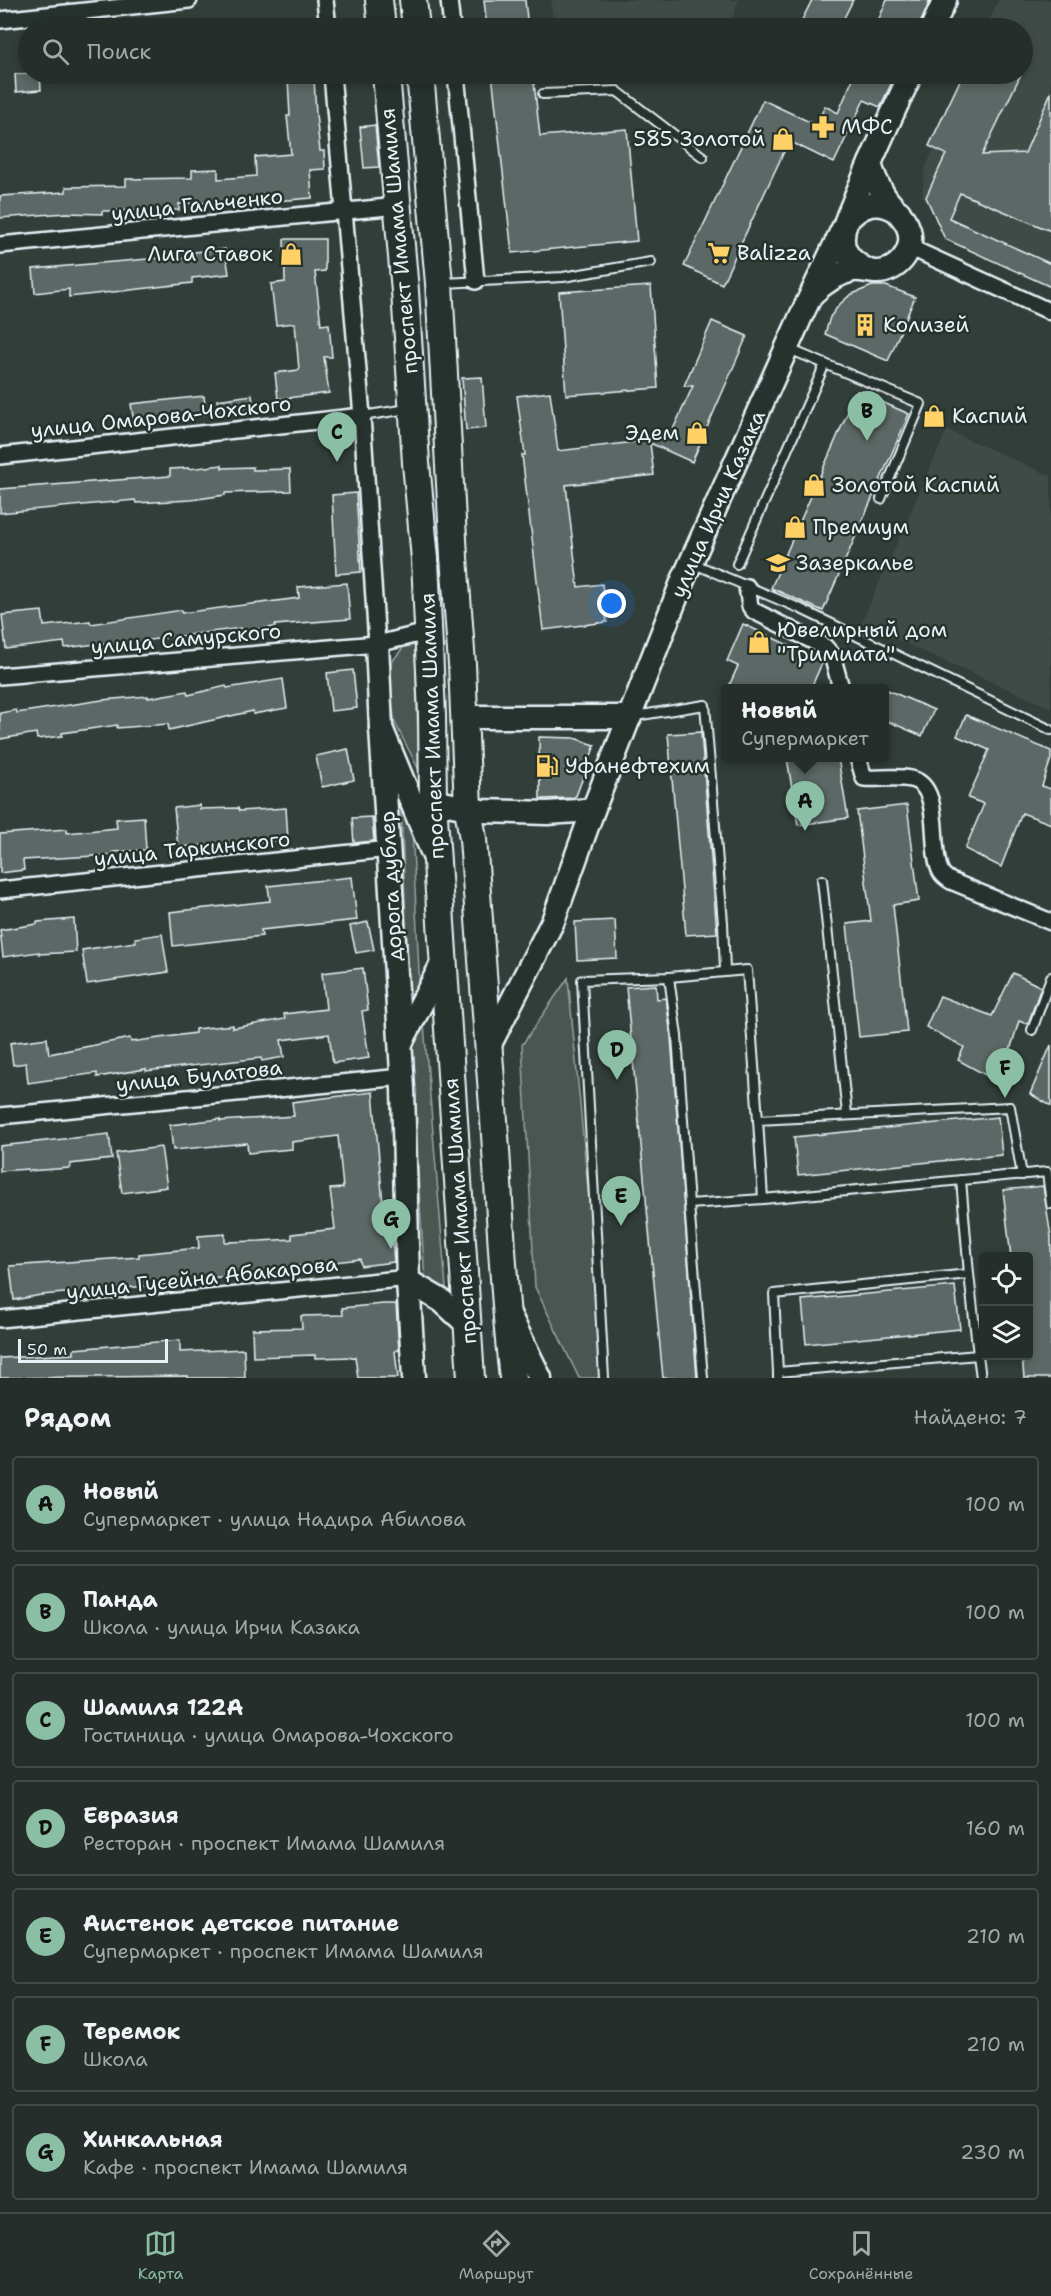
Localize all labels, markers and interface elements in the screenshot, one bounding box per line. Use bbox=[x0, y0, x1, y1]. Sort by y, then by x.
search box bbox=[18, 18, 1033, 84]
icon: search bbox=[39, 35, 72, 68]
text: Поиск bbox=[87, 37, 151, 66]
street label: проспект Имама Шамиля bbox=[373, 107, 425, 375]
place label: МФС bbox=[841, 113, 893, 141]
pharmacy icon: МФС bbox=[810, 114, 836, 140]
place label: 585 Золотой bbox=[633, 125, 765, 153]
shop icon: 585 Золотой bbox=[770, 126, 796, 152]
street label: улица Гальченко bbox=[110, 182, 284, 228]
place label: Balizza bbox=[737, 239, 811, 267]
place label: Лига Ставок bbox=[148, 240, 273, 268]
supermarket icon: Balizza bbox=[706, 240, 732, 266]
shop icon: Лига Ставок bbox=[278, 241, 304, 267]
place label: Колизей bbox=[883, 311, 970, 339]
building icon: Колизей bbox=[852, 312, 878, 338]
street label: улица Омарова-Чохского bbox=[29, 389, 293, 445]
pin: B bbox=[848, 392, 886, 441]
place label: Каспий bbox=[952, 402, 1028, 430]
shop icon: Каспий bbox=[921, 403, 947, 429]
street label: улица Ирчи Казака bbox=[664, 406, 772, 602]
pin: C bbox=[318, 412, 356, 462]
place label: Эдем bbox=[625, 419, 679, 447]
shop icon: Эдем bbox=[684, 420, 710, 446]
place label: Золотой Каспий bbox=[832, 471, 1000, 499]
shop icon: Золотой Каспий bbox=[801, 472, 827, 498]
place label: Премиум bbox=[813, 513, 909, 541]
shop icon: Премиум bbox=[782, 514, 808, 540]
place label: Зазеркалье bbox=[796, 549, 914, 577]
school or university icon: Зазеркалье bbox=[765, 550, 791, 576]
your location bbox=[597, 589, 626, 618]
street label: проспект Имама Шамиля bbox=[413, 592, 451, 860]
place label: Ювелирный дом "Тримиата" bbox=[777, 616, 947, 668]
street label: улица Самурского bbox=[90, 617, 282, 661]
shop icon: Ювелирный дом "Тримиата" bbox=[746, 629, 772, 655]
popup bbox=[721, 684, 889, 762]
text: Новый bbox=[741, 696, 817, 725]
text: Супермаркет bbox=[741, 725, 869, 751]
place label: Уфанефтехим bbox=[565, 752, 710, 780]
fuel station icon: Уфанефтехим bbox=[534, 753, 560, 779]
pin: A bbox=[786, 782, 824, 831]
street label: дорога дублер bbox=[373, 810, 409, 962]
street label: улица Таркинского bbox=[92, 825, 292, 873]
pin: D bbox=[598, 1030, 636, 1080]
pin: F bbox=[986, 1048, 1024, 1098]
street label: улица Булатова bbox=[114, 1053, 284, 1099]
street label: проспект Имама Шамиля bbox=[437, 1077, 483, 1345]
pin: E bbox=[602, 1176, 640, 1226]
pin: G bbox=[372, 1200, 410, 1249]
street label: улица Гусейна Абакарова bbox=[65, 1250, 339, 1306]
map controls bbox=[979, 1252, 1033, 1360]
button: locate bbox=[979, 1252, 1033, 1306]
button: layers bbox=[979, 1306, 1033, 1360]
scale bar bbox=[18, 1336, 168, 1364]
text: 50 m bbox=[27, 1339, 67, 1360]
text: Рядом bbox=[24, 1400, 111, 1435]
text: Найдено: 7 bbox=[914, 1404, 1027, 1430]
text: Новый bbox=[83, 1477, 159, 1506]
text: A bbox=[38, 1491, 53, 1517]
text: 100 m bbox=[965, 1491, 1025, 1517]
text: Супермаркет · улица Надира Абилова bbox=[83, 1506, 466, 1532]
text: Панда bbox=[83, 1585, 158, 1614]
text: B bbox=[39, 1599, 52, 1625]
text: 100 m bbox=[965, 1599, 1025, 1625]
text: Школа · улица Ирчи Казака bbox=[83, 1614, 360, 1640]
text: Шамиля 122А bbox=[83, 1693, 243, 1722]
text: C bbox=[39, 1707, 52, 1733]
text: 100 m bbox=[965, 1707, 1025, 1733]
text: Гостиница · улица Омарова-Чохского bbox=[83, 1722, 454, 1748]
text: Евразия bbox=[83, 1801, 179, 1830]
text: D bbox=[38, 1815, 53, 1841]
text: 160 m bbox=[966, 1815, 1025, 1841]
text: Ресторан · проспект Имама Шамиля bbox=[83, 1830, 445, 1856]
text: Аистенок детское питание bbox=[83, 1909, 399, 1938]
text: E bbox=[39, 1923, 52, 1949]
text: 210 m bbox=[966, 1923, 1025, 1949]
text: Супермаркет · проспект Имама Шамиля bbox=[83, 1938, 484, 1964]
text: Теремок bbox=[83, 2017, 180, 2046]
text: F bbox=[40, 2031, 51, 2057]
text: 210 m bbox=[966, 2031, 1025, 2057]
text: Школа bbox=[83, 2046, 148, 2072]
text: Хинкальная bbox=[83, 2125, 223, 2154]
text: G bbox=[37, 2139, 54, 2165]
text: 230 m bbox=[960, 2139, 1025, 2165]
text: Кафе · проспект Имама Шамиля bbox=[83, 2154, 408, 2180]
tab: Карта bbox=[138, 2227, 183, 2284]
tab: Маршрут bbox=[459, 2227, 533, 2284]
tab: Сохранённые bbox=[809, 2227, 913, 2284]

